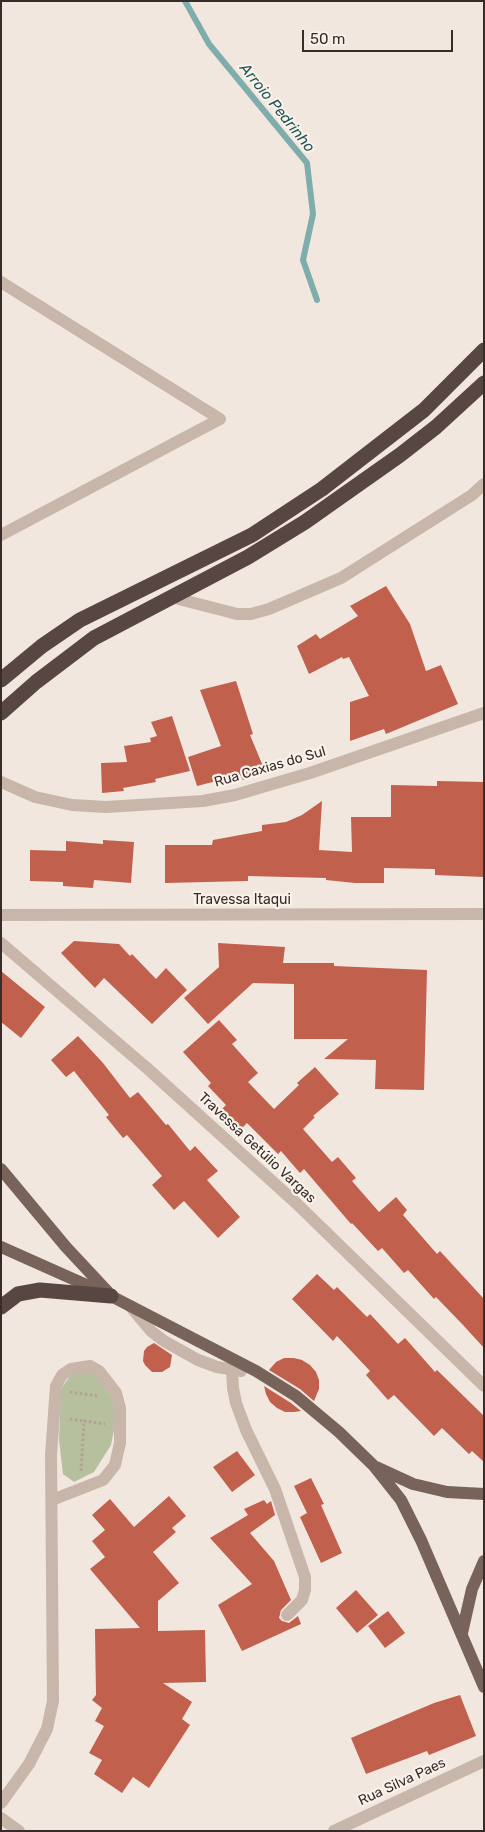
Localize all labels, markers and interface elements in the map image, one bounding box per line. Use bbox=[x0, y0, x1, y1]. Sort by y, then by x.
scale bar bbox=[305, 20, 456, 52]
text: 50 m bbox=[310, 30, 345, 48]
water label: Arroio Pedrinho bbox=[236, 60, 318, 156]
street label: Rua Caxias do Sul bbox=[212, 743, 328, 791]
street label: Travessa Itaqui bbox=[193, 892, 291, 908]
street label: Travessa Getúlio Vargas bbox=[195, 1089, 319, 1207]
street label: Rua Silva Paes bbox=[356, 1754, 448, 1810]

